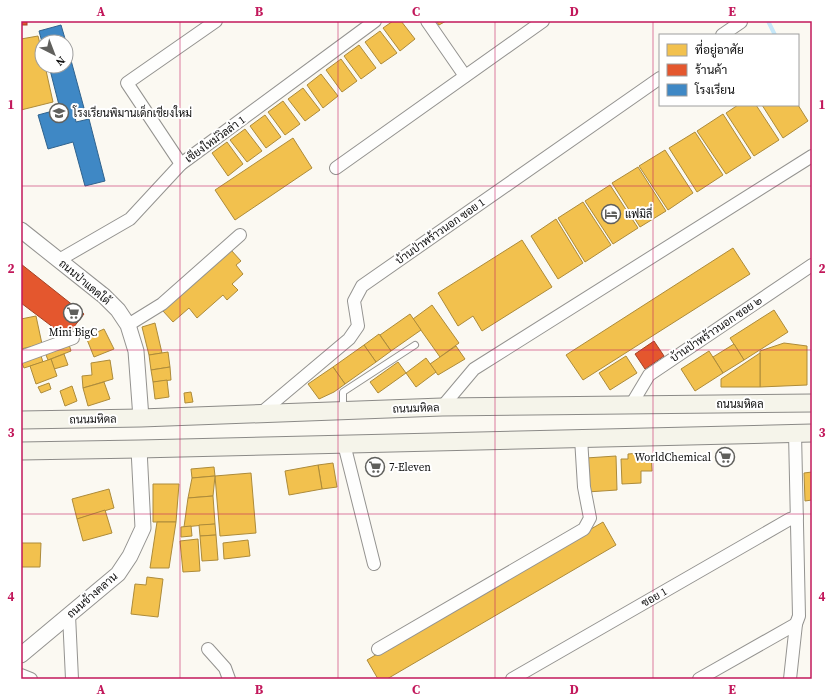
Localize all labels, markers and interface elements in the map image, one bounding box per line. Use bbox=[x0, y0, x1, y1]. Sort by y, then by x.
text: A bbox=[97, 3, 106, 20]
text: B bbox=[255, 3, 264, 20]
text: C bbox=[412, 3, 420, 20]
text: D bbox=[569, 3, 579, 20]
text: E bbox=[728, 3, 736, 20]
north arrow bbox=[34, 34, 74, 74]
legend bbox=[659, 34, 799, 106]
text: ที่อยู่อาศัย bbox=[695, 39, 744, 58]
text: N bbox=[52, 53, 68, 69]
text: ร้านค้า bbox=[695, 62, 727, 78]
text: โรงเรียน bbox=[694, 82, 735, 98]
text: 1 bbox=[7, 96, 15, 113]
text: 1 bbox=[818, 96, 826, 113]
school or university icon: โรงเรียนพิมานเด็กเชียงใหม่ bbox=[48, 102, 70, 124]
place label: โรงเรียนพิมานเด็กเชียงใหม่ bbox=[72, 104, 192, 121]
street label: เชียงใหม่วิลล่า 1 bbox=[182, 112, 248, 166]
street label: บ้านป่าพร้าวนอก ซอย 1 bbox=[393, 195, 488, 268]
hotel icon: แฟมิลี่ bbox=[600, 203, 622, 225]
place label: แฟมิลี่ bbox=[625, 203, 652, 222]
street label: ถนนป่าแดดใต้ bbox=[56, 256, 115, 309]
text: 2 bbox=[7, 260, 15, 277]
text: 2 bbox=[818, 260, 826, 277]
street label: บ้านป่าพร้าวนอก ซอย ๒ bbox=[667, 293, 765, 366]
supermarket icon: Mini BigC bbox=[62, 302, 84, 324]
place label: Mini BigC bbox=[49, 325, 97, 340]
street label: ถนนมหิดล bbox=[716, 397, 764, 412]
street label: ถนนมหิดล bbox=[392, 400, 440, 417]
street label: ถนนมหิดล bbox=[69, 412, 117, 427]
text: 3 bbox=[7, 424, 15, 441]
text: 3 bbox=[818, 424, 826, 441]
supermarket icon: WorldChemical bbox=[714, 446, 736, 468]
place label: WorldChemical bbox=[635, 450, 711, 465]
supermarket icon: 7-Eleven bbox=[364, 456, 386, 478]
place label: 7-Eleven bbox=[389, 460, 431, 475]
street label: ถนนช้างคลาน bbox=[64, 569, 121, 622]
street label: ซอย 1 bbox=[639, 584, 670, 611]
text: 4 bbox=[7, 588, 15, 605]
text: 4 bbox=[818, 588, 826, 605]
text: A bbox=[97, 681, 106, 698]
text: B bbox=[255, 681, 264, 698]
text: C bbox=[412, 681, 420, 698]
text: D bbox=[569, 681, 579, 698]
text: E bbox=[728, 681, 736, 698]

